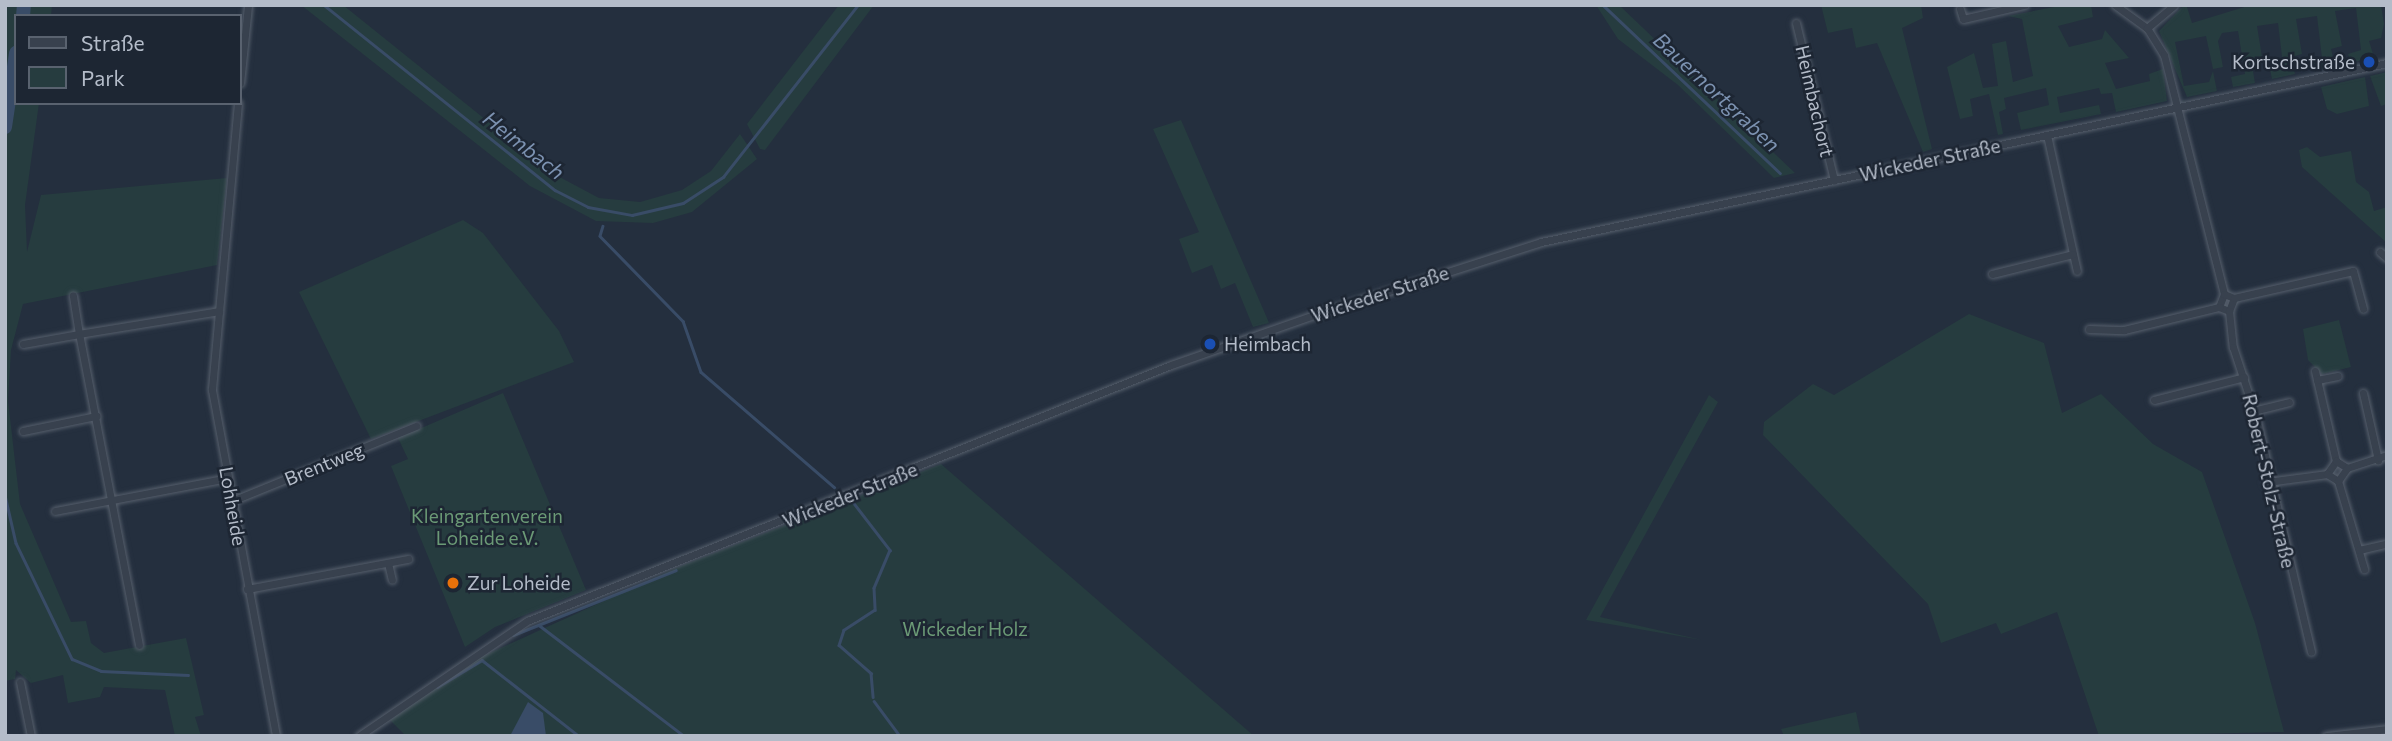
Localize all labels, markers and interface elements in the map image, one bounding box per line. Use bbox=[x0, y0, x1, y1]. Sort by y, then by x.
legend bbox=[14, 14, 242, 105]
water label: Bauernortgraben bbox=[1649, 27, 1785, 157]
text: Straße bbox=[81, 30, 145, 55]
street label: Heimbachort bbox=[1791, 43, 1839, 159]
place label: Kortschstraße bbox=[2232, 51, 2355, 73]
marker: Kortschstraße bbox=[2361, 54, 2377, 70]
text: Park bbox=[81, 65, 125, 90]
water label: Heimbach bbox=[478, 105, 570, 185]
street label: Wickeder Straße bbox=[1858, 134, 2002, 186]
street label: Wickeder Straße bbox=[1308, 261, 1452, 327]
place label: Heimbach bbox=[1224, 333, 1311, 355]
marker: Heimbach bbox=[1202, 336, 1218, 352]
street label: Robert-Stolz-Straße bbox=[2238, 392, 2300, 570]
street label: Brentweg bbox=[281, 438, 367, 490]
street label: Wickeder Straße bbox=[779, 458, 921, 532]
street label: Lohheide bbox=[215, 465, 251, 547]
park label: Kleingartenverein Loheide e.V. bbox=[411, 505, 563, 549]
place label: Zur Loheide bbox=[467, 572, 571, 594]
marker: Zur Loheide bbox=[445, 575, 461, 591]
park label: Wickeder Holz bbox=[902, 618, 1028, 640]

